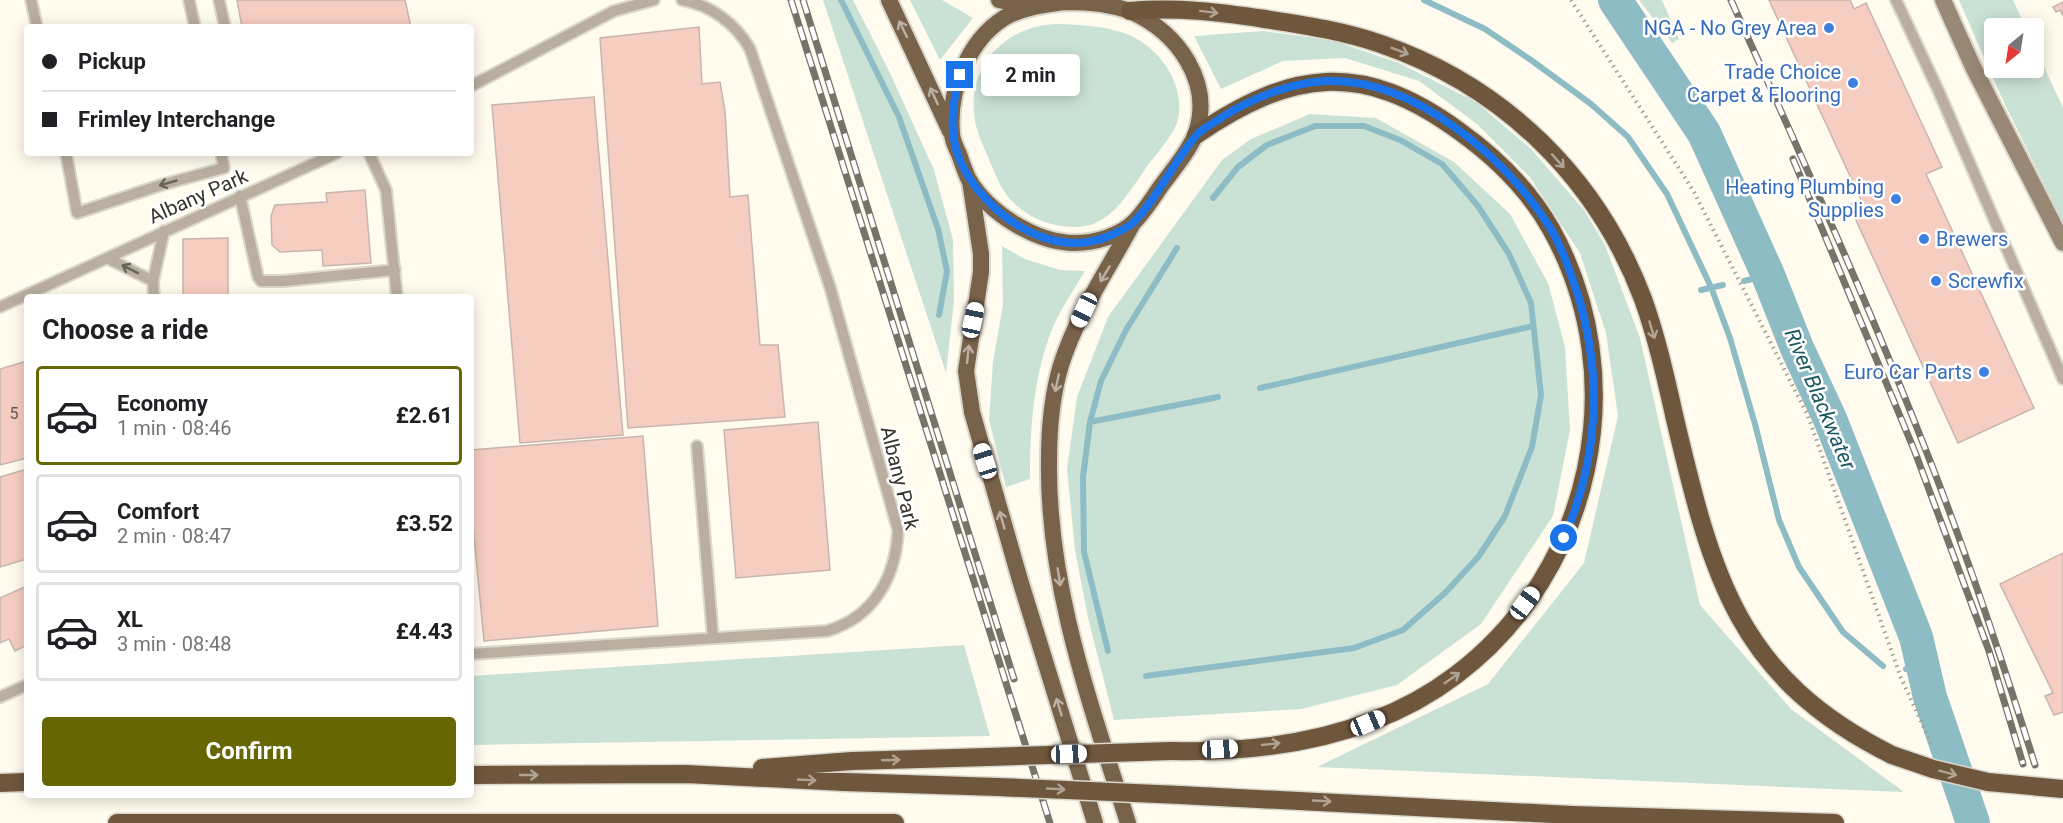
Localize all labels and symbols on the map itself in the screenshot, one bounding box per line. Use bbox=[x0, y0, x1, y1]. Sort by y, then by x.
one-way arrow bbox=[1199, 7, 1219, 18]
place label: NGA - No Grey Area bbox=[1644, 16, 1817, 40]
north arrow bbox=[1984, 18, 2044, 78]
one-way arrow bbox=[896, 20, 908, 38]
marker: NGA - No Grey Area bbox=[1822, 21, 1836, 35]
one-way arrow bbox=[1390, 46, 1409, 57]
callout: 2 min bbox=[981, 54, 1080, 96]
place label: Trade Choice Carpet & Flooring bbox=[1687, 60, 1841, 107]
route end bbox=[946, 61, 973, 88]
marker: Trade Choice Carpet & Flooring bbox=[1846, 76, 1860, 90]
one-way arrow bbox=[928, 87, 939, 106]
one-way arrow bbox=[1551, 153, 1565, 168]
street label: Albany Park bbox=[145, 163, 252, 228]
place label: Heating Plumbing Supplies bbox=[1725, 175, 1884, 222]
one-way arrow bbox=[158, 178, 177, 190]
marker: Heating Plumbing Supplies bbox=[1889, 192, 1903, 206]
place label: Brewers bbox=[1936, 227, 2008, 251]
marker: Brewers bbox=[1917, 232, 1931, 246]
one-way arrow bbox=[121, 263, 139, 275]
one-way arrow bbox=[1099, 265, 1111, 282]
place label: Screwfix bbox=[1948, 269, 2024, 293]
marker: Screwfix bbox=[1929, 274, 1943, 288]
car bbox=[1068, 290, 1100, 330]
car bbox=[960, 301, 986, 339]
one-way arrow bbox=[1647, 320, 1658, 339]
water label: River Blackwater bbox=[1780, 325, 1861, 474]
one-way arrow bbox=[962, 344, 973, 364]
place label: Euro Car Parts bbox=[1844, 360, 1972, 384]
marker: Euro Car Parts bbox=[1977, 365, 1991, 379]
one-way arrow bbox=[1051, 373, 1063, 392]
house number: 5 bbox=[10, 404, 19, 423]
street label: Albany Park bbox=[876, 424, 925, 533]
car bbox=[971, 441, 999, 481]
one-way arrow bbox=[996, 511, 1007, 530]
route start bbox=[1550, 524, 1577, 551]
one-way arrow bbox=[1053, 566, 1064, 586]
car bbox=[1507, 583, 1543, 623]
one-way arrow bbox=[1443, 672, 1460, 684]
one-way arrow bbox=[1053, 698, 1064, 717]
car bbox=[1348, 708, 1388, 738]
one-way arrow bbox=[1261, 738, 1281, 749]
car bbox=[1202, 739, 1238, 759]
car bbox=[1051, 744, 1087, 764]
one-way arrow bbox=[880, 755, 900, 766]
one-way arrow bbox=[1938, 768, 1957, 779]
one-way arrow bbox=[519, 769, 539, 781]
one-way arrow bbox=[797, 774, 817, 785]
one-way arrow bbox=[1046, 784, 1066, 795]
one-way arrow bbox=[1312, 796, 1331, 807]

